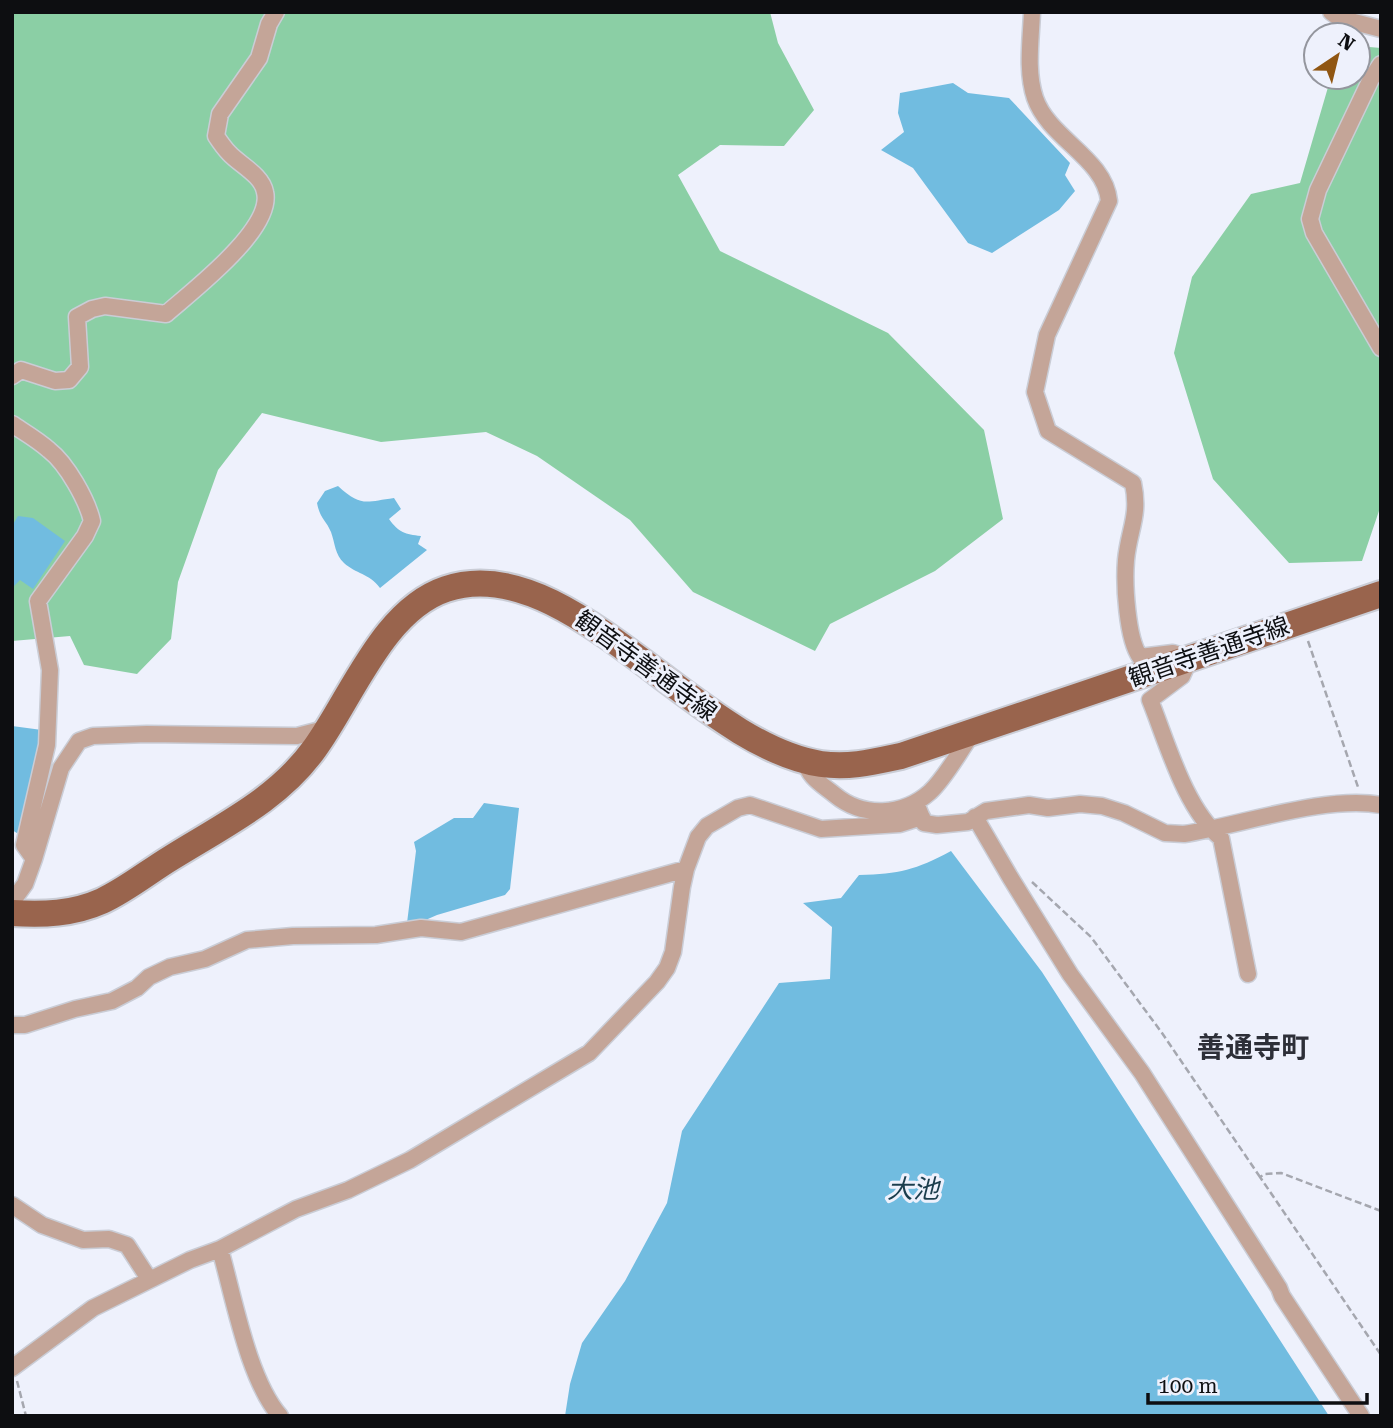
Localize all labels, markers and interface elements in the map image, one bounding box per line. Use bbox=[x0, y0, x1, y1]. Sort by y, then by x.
north arrow bbox=[1302, 21, 1372, 91]
text: N bbox=[1334, 29, 1359, 56]
street label: 観音寺善通寺線 bbox=[570, 605, 722, 727]
street label: 観音寺善通寺線 bbox=[1125, 611, 1293, 693]
district label: 善通寺町 bbox=[1197, 1031, 1309, 1064]
water label: 大池 bbox=[887, 1174, 942, 1204]
scale bar bbox=[1148, 1362, 1367, 1406]
text: 100 m bbox=[1158, 1374, 1218, 1398]

